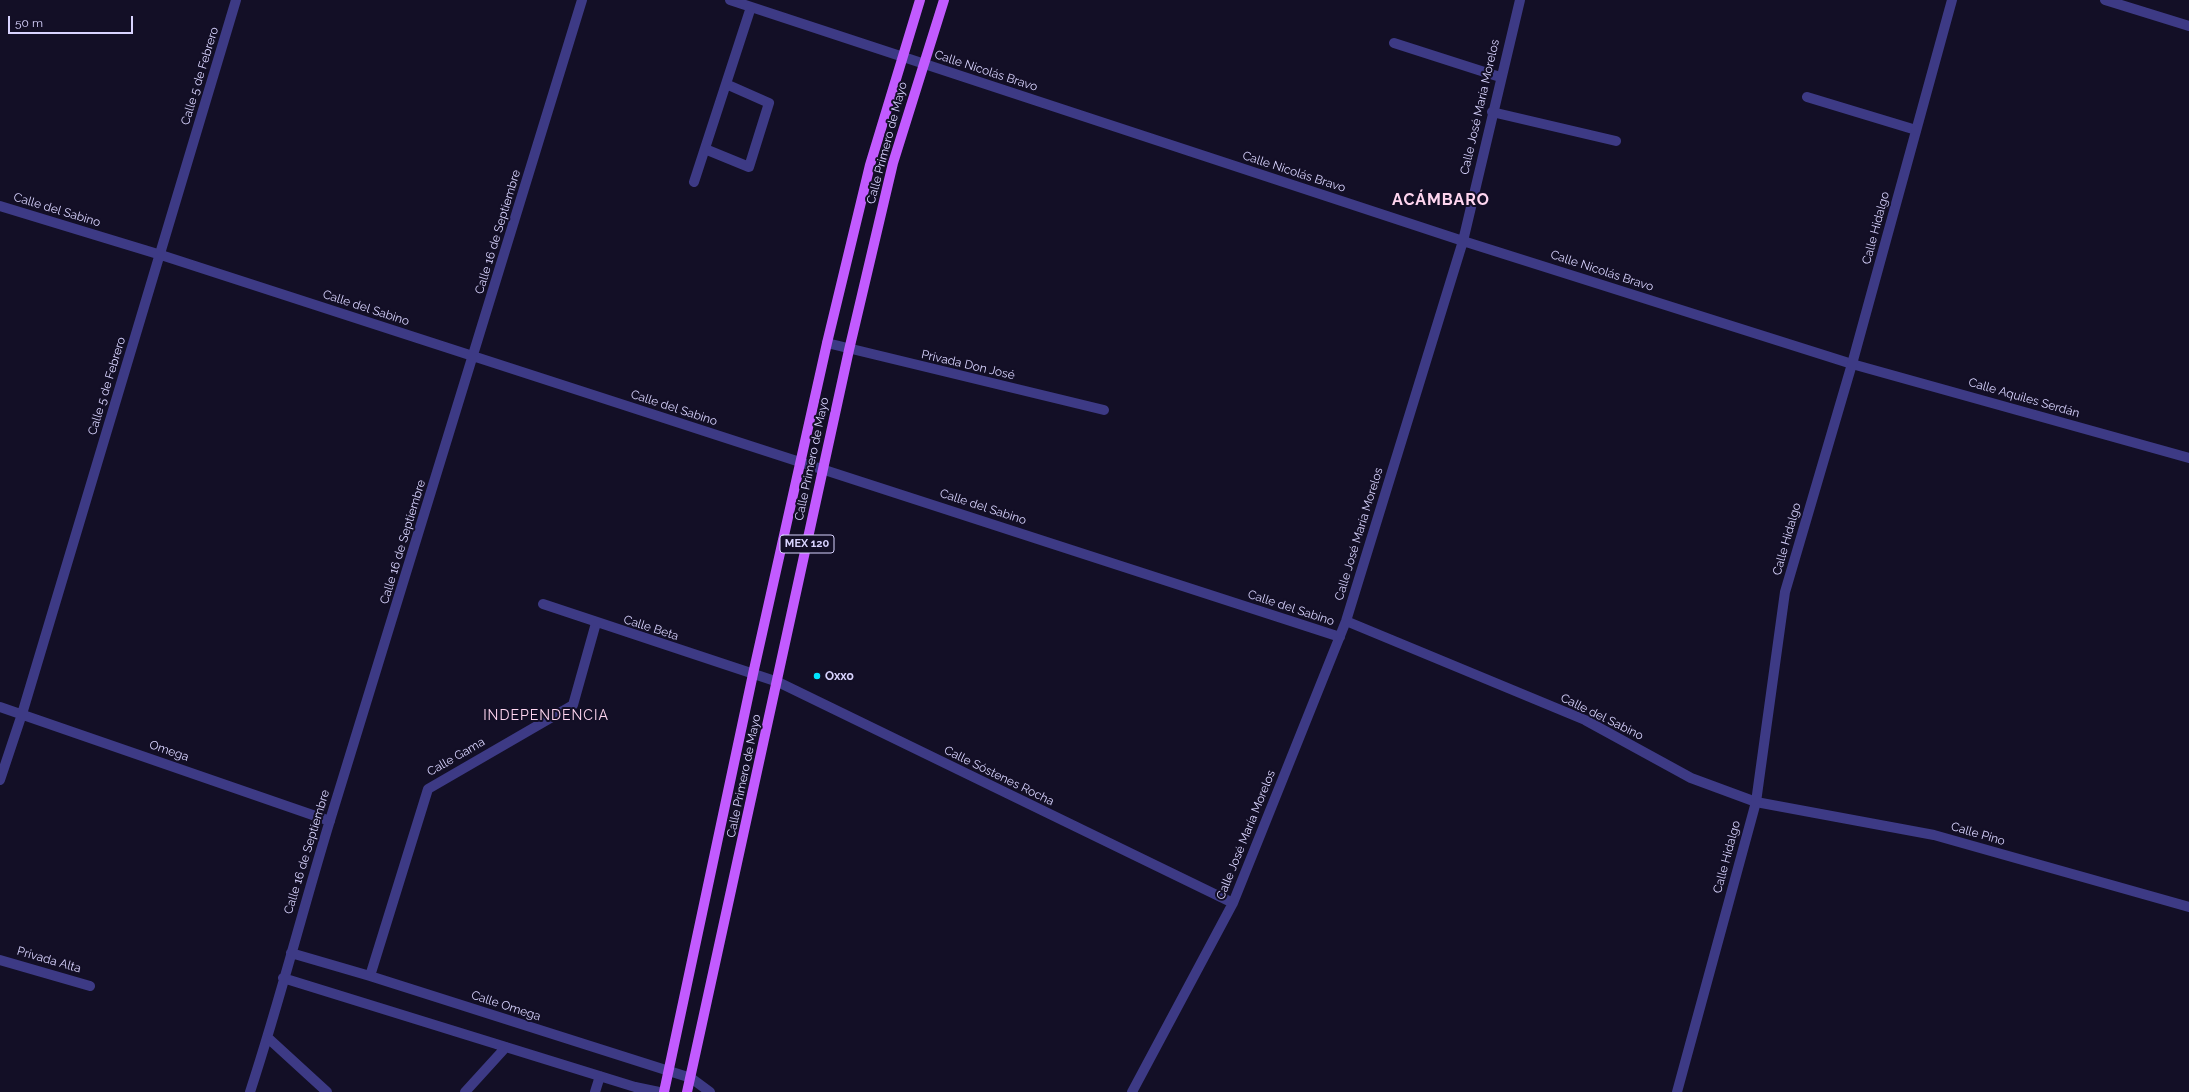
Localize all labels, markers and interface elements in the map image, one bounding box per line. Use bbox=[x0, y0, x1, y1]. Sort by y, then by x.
scale bar bbox=[10, 8, 135, 34]
text: 50 m bbox=[15, 16, 43, 30]
street label: Calle 5 de Febrero bbox=[178, 25, 222, 127]
street label: Calle José María Morelos bbox=[1457, 38, 1503, 176]
street label: Calle Nicolás Bravo bbox=[933, 48, 1039, 94]
street label: Calle Primero de Mayo bbox=[864, 80, 910, 206]
street label: Calle Nicolás Bravo bbox=[1241, 149, 1347, 195]
street label: Calle 16 de Septiembre bbox=[472, 168, 524, 296]
street label: Calle del Sabino bbox=[12, 190, 102, 230]
district label: ACÁMBARO bbox=[1392, 190, 1490, 210]
street label: Calle Hidalgo bbox=[1859, 190, 1893, 266]
street label: Calle Nicolás Bravo bbox=[1549, 248, 1655, 294]
street label: Calle del Sabino bbox=[321, 287, 411, 329]
street label: Calle 5 de Febrero bbox=[85, 335, 129, 437]
street label: Privada Don José bbox=[920, 347, 1016, 383]
street label: Calle Aquiles Serdán bbox=[1967, 375, 2081, 421]
street label: Calle del Sabino bbox=[629, 387, 719, 429]
street label: Calle Primero de Mayo bbox=[792, 396, 832, 522]
street label: Calle José María Morelos bbox=[1332, 466, 1386, 602]
street label: Calle 16 de Septiembre bbox=[377, 478, 429, 606]
street label: Calle del Sabino bbox=[938, 486, 1028, 528]
street label: Calle Hidalgo bbox=[1770, 501, 1804, 577]
road number: MEX 120 bbox=[780, 535, 834, 553]
street label: Calle del Sabino bbox=[1246, 587, 1336, 629]
street label: Calle Beta bbox=[622, 612, 680, 644]
place label: Oxxo bbox=[825, 669, 854, 683]
marker: Oxxo bbox=[812, 671, 822, 681]
street label: Calle del Sabino bbox=[1558, 691, 1646, 743]
district label: INDEPENDENCIA bbox=[483, 708, 609, 724]
street label: Calle Primero de Mayo bbox=[724, 713, 764, 839]
street label: Calle Gama bbox=[425, 735, 487, 779]
street label: Omega bbox=[147, 738, 191, 764]
street label: Calle Sóstenes Rocha bbox=[942, 743, 1056, 809]
street label: Calle José María Morelos bbox=[1213, 768, 1279, 902]
street label: Calle 16 de Septiembre bbox=[281, 788, 333, 916]
street label: Calle Hidalgo bbox=[1710, 819, 1744, 895]
street label: Calle Pino bbox=[1949, 819, 2007, 849]
street label: Privada Alta bbox=[15, 944, 83, 976]
street label: Calle Omega bbox=[469, 988, 543, 1024]

